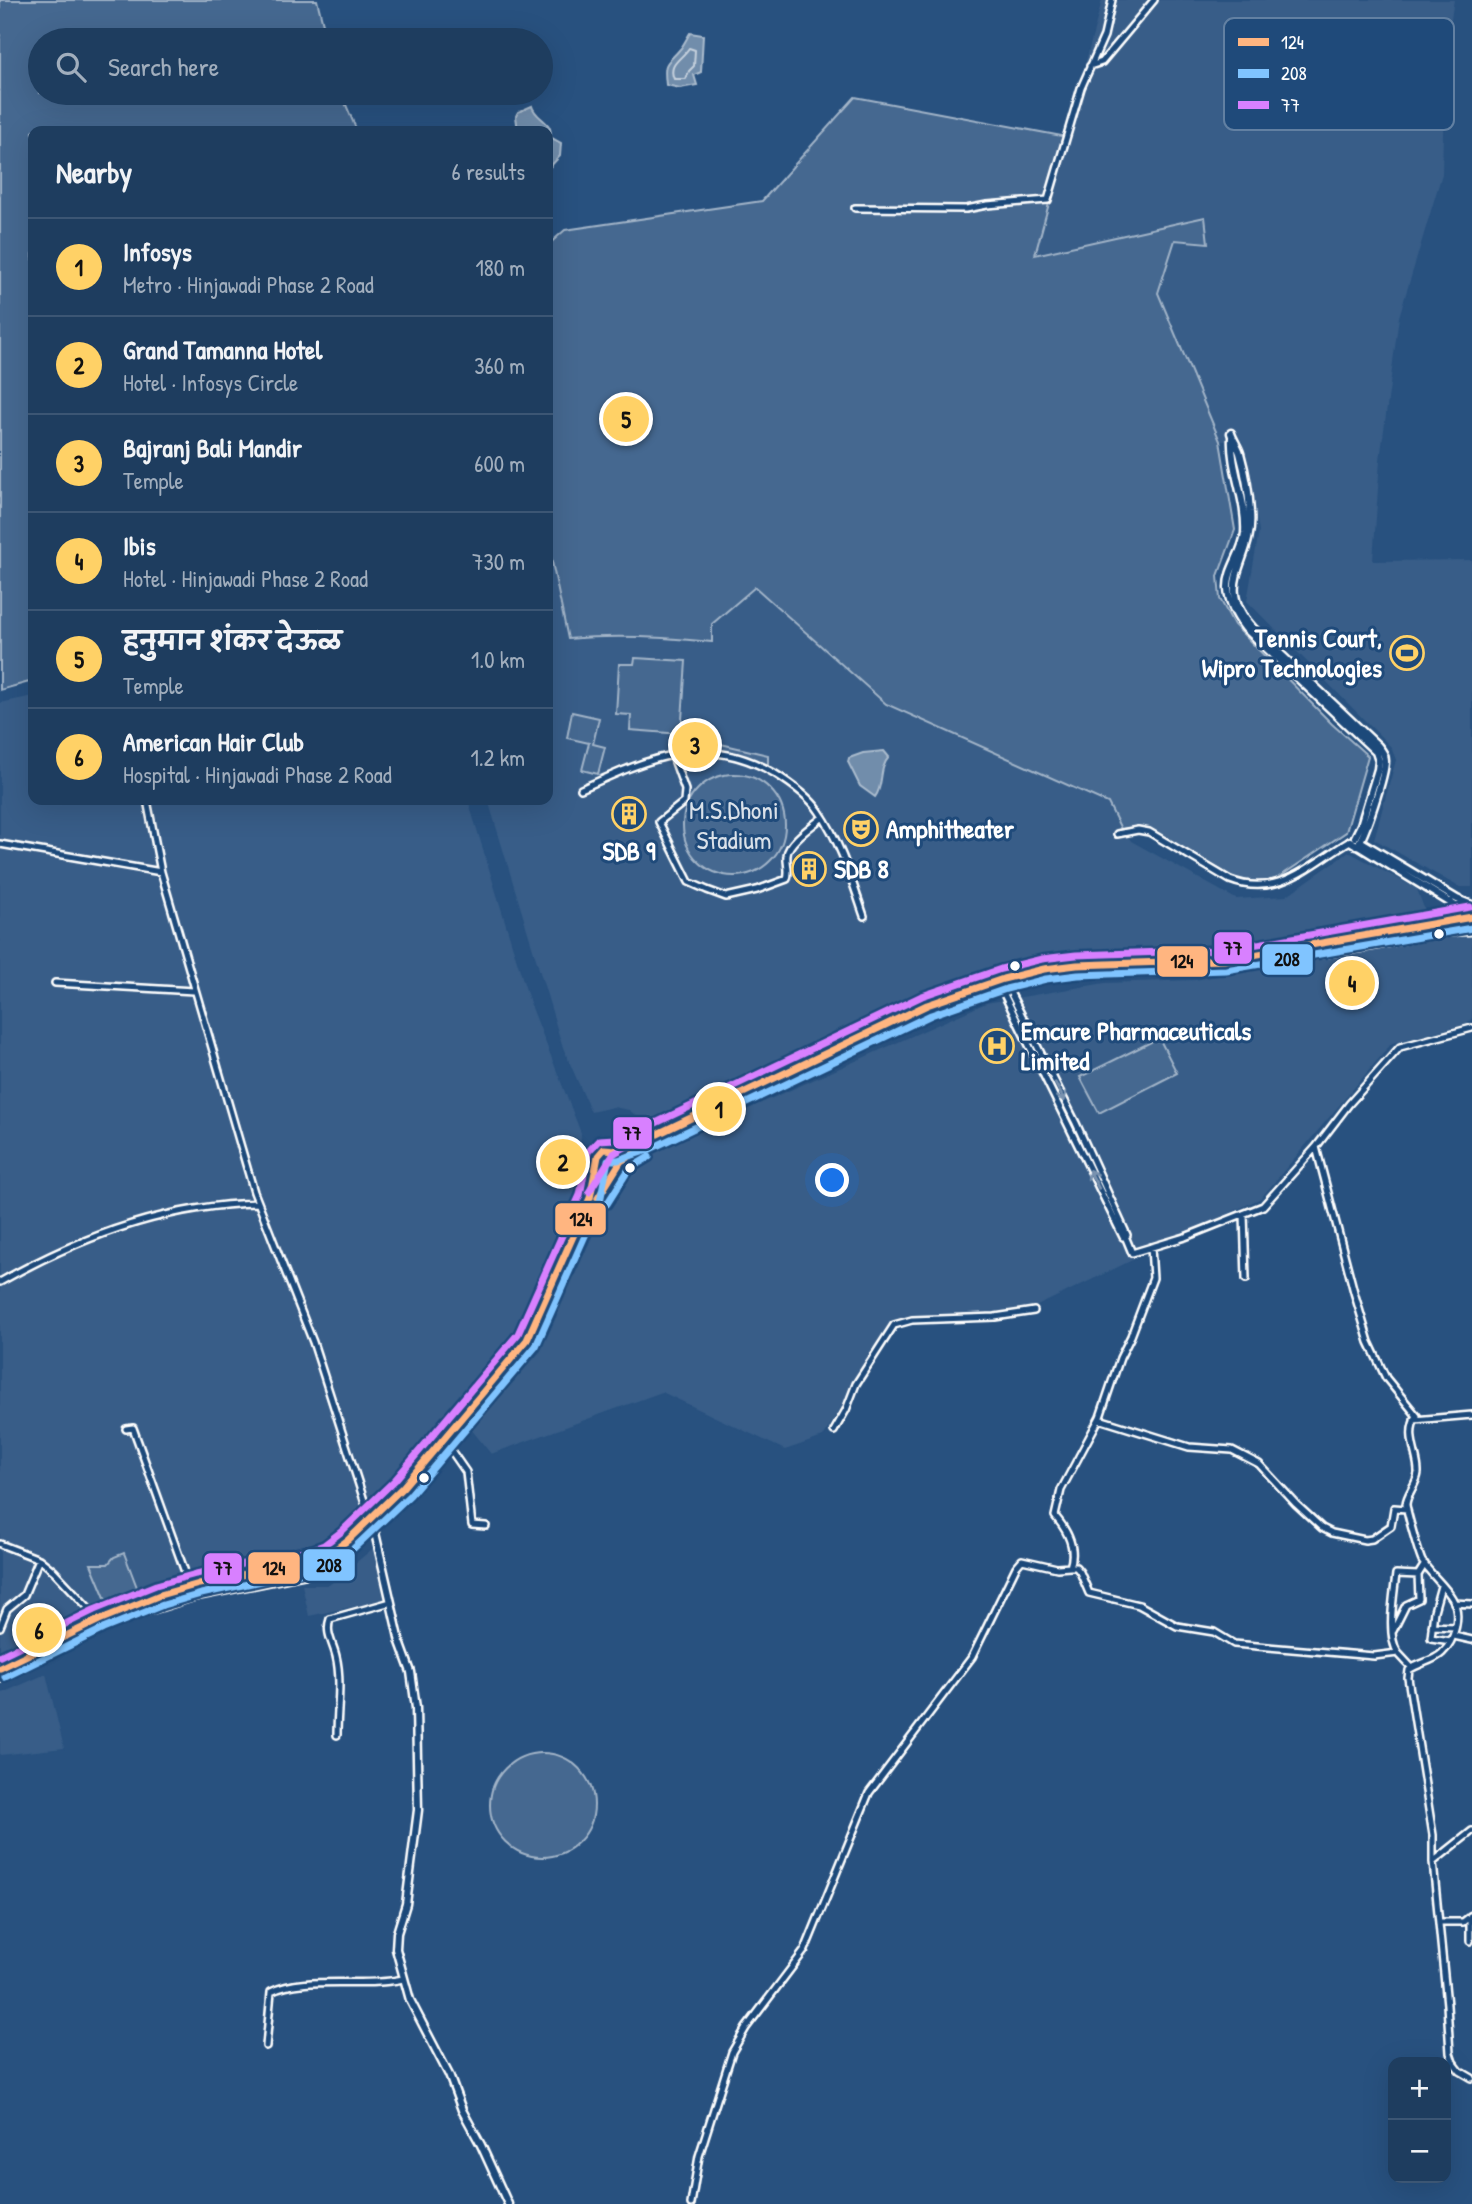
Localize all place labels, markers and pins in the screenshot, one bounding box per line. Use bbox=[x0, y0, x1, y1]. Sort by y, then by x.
pin: 5 bbox=[603, 393, 649, 445]
place label: Tennis Court, Wipro Technologies bbox=[1202, 620, 1382, 686]
sports icon: Tennis Court, Wipro Technologies bbox=[1388, 634, 1426, 672]
pin: 3 bbox=[672, 719, 718, 771]
building icon: SDB 9 bbox=[610, 795, 648, 833]
theatre icon: Amphitheater bbox=[842, 810, 880, 848]
place label: Amphitheater bbox=[886, 811, 1015, 847]
place label: SDB 9 bbox=[603, 833, 656, 868]
building icon: SDB 8 bbox=[790, 850, 828, 888]
place label: SDB 8 bbox=[834, 851, 889, 886]
unlabelled marker bbox=[1432, 927, 1446, 941]
pin: 4 bbox=[1329, 957, 1375, 1009]
unlabelled marker bbox=[1008, 959, 1022, 973]
place label: Emcure Pharmaceuticals Limited bbox=[1021, 1013, 1251, 1078]
hospital icon: Emcure Pharmaceuticals Limited bbox=[978, 1027, 1016, 1065]
pin: 1 bbox=[696, 1083, 742, 1135]
pin: 2 bbox=[540, 1136, 586, 1188]
unlabelled marker bbox=[623, 1161, 637, 1175]
unlabelled marker bbox=[417, 1471, 431, 1485]
pin: 6 bbox=[16, 1604, 62, 1656]

